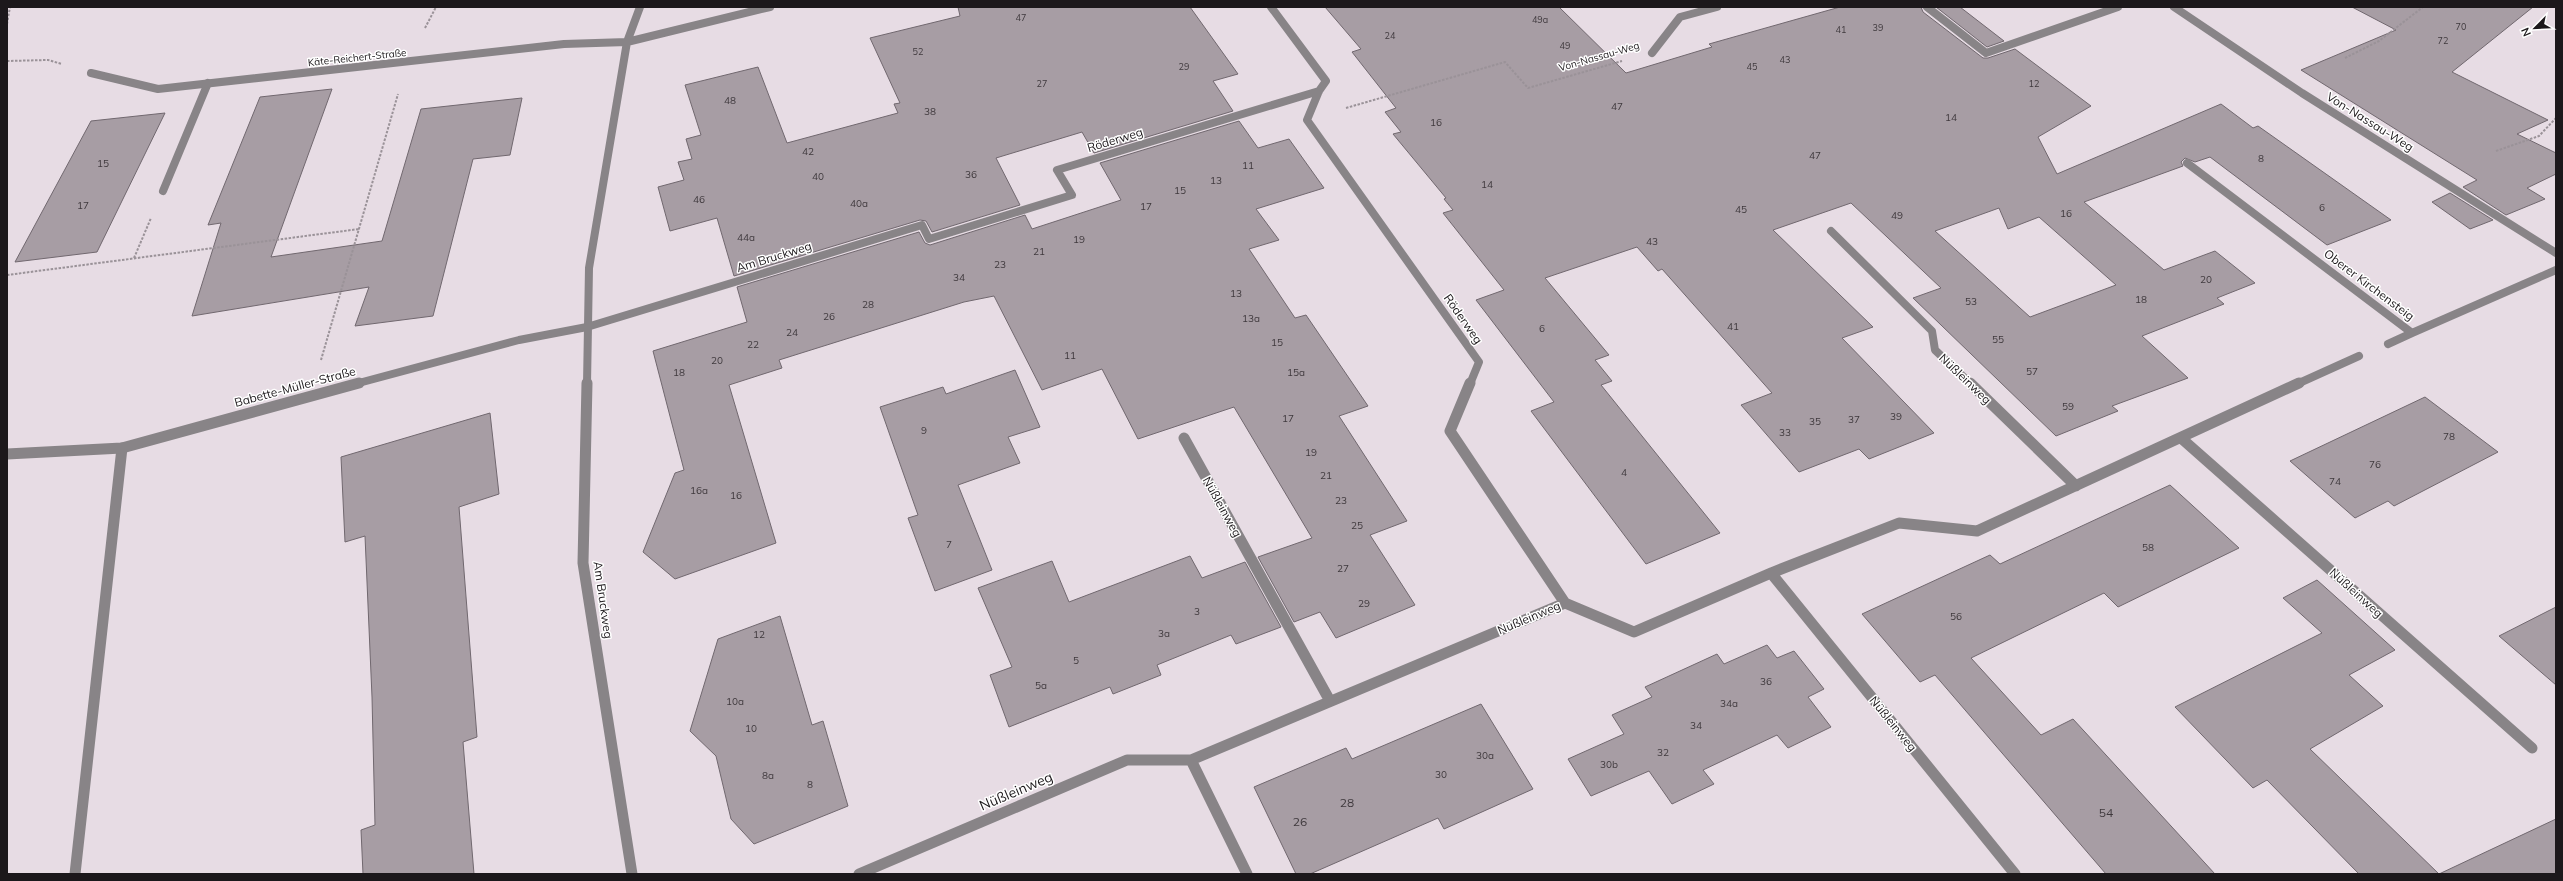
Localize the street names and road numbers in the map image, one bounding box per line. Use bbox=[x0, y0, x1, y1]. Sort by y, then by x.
street label: Von-Nassau-Weg bbox=[1557, 39, 1641, 74]
street label: Käte-Reichert-Straße bbox=[307, 46, 407, 69]
street label: Von-Nassau-Weg bbox=[2324, 89, 2417, 154]
street label: Röderweg bbox=[1085, 124, 1145, 155]
street label: Am Bruckweg bbox=[734, 238, 813, 275]
street label: Oberer Kirchensteig bbox=[2321, 246, 2417, 323]
street label: Röderweg bbox=[1441, 291, 1486, 347]
street label: Nüßleinweg bbox=[1936, 350, 1995, 407]
street label: Babette-Müller-Straße bbox=[233, 363, 357, 410]
street label: Nüßleinweg bbox=[1200, 474, 1245, 540]
street label: Am Bruckweg bbox=[591, 560, 616, 640]
street label: Nüßleinweg bbox=[2326, 565, 2386, 621]
street label: Nüßleinweg bbox=[1495, 598, 1562, 637]
street label: Nüßleinweg bbox=[1867, 693, 1920, 754]
street label: Nüßleinweg bbox=[977, 767, 1055, 815]

